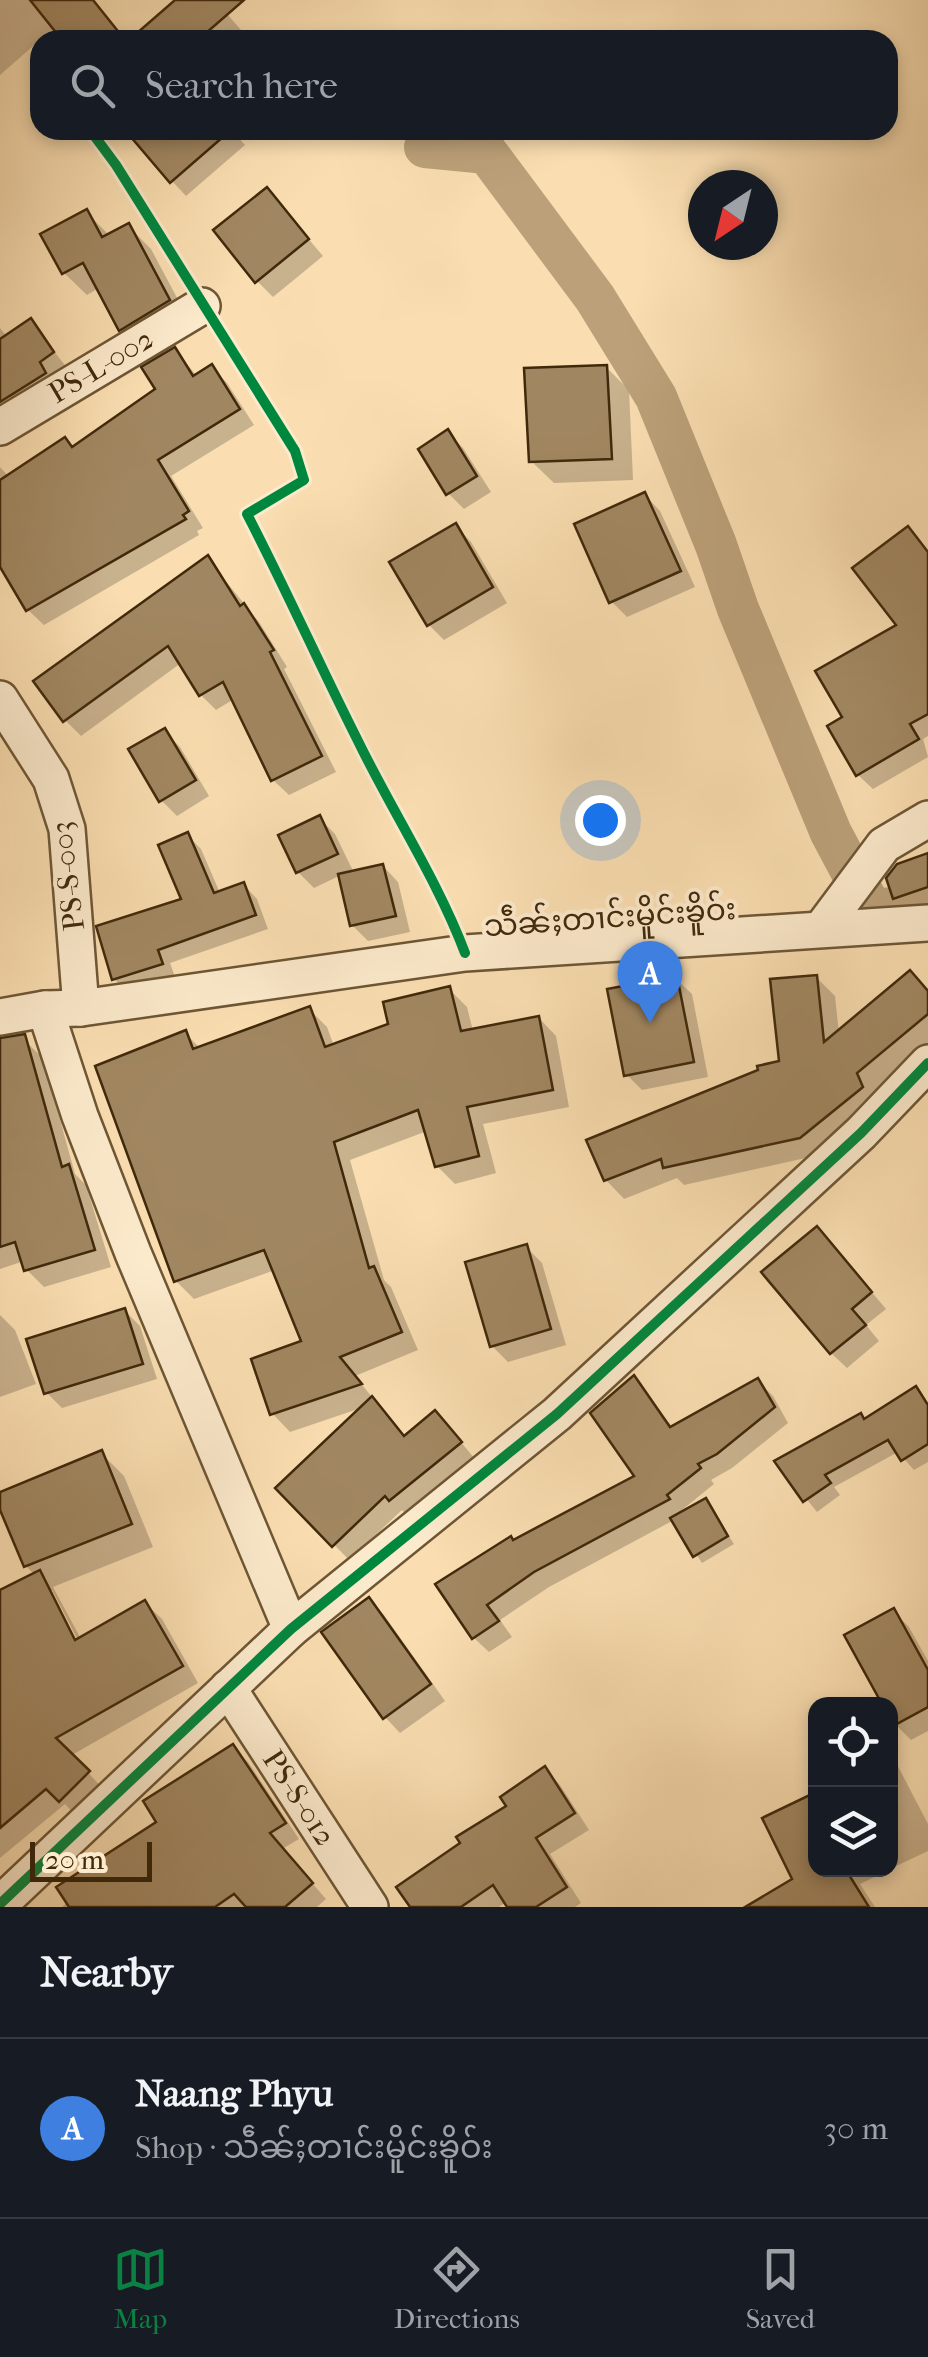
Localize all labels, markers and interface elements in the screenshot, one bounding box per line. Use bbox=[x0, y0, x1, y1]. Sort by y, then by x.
search box bbox=[30, 30, 898, 140]
icon: search bbox=[65, 58, 120, 113]
text: Search here bbox=[145, 63, 338, 108]
north arrow bbox=[688, 170, 778, 260]
street label: PS-L-002 bbox=[42, 321, 160, 411]
your location bbox=[575, 795, 626, 846]
street label: PS-S-003 bbox=[44, 819, 92, 933]
street label: သဵၼ်ႈတၢင်းမိူင်းၶိူဝ်း bbox=[482, 887, 738, 951]
pin: A bbox=[618, 940, 682, 1023]
map controls bbox=[808, 1697, 898, 1877]
button: locate bbox=[808, 1697, 898, 1787]
street label: PS-S-012 bbox=[255, 1744, 343, 1852]
button: layers bbox=[808, 1787, 898, 1877]
scale bar bbox=[30, 1837, 152, 1882]
text: 20 m bbox=[45, 1843, 104, 1876]
text: Nearby bbox=[40, 1948, 172, 1997]
text: Naang Phyu bbox=[135, 2071, 333, 2116]
text: A bbox=[62, 2110, 83, 2147]
text: 30 m bbox=[824, 2110, 888, 2147]
text: Shop · သဵၼ်ႈတၢင်းမိူင်းၶိူဝ်း bbox=[135, 2129, 493, 2166]
tab: Map bbox=[113, 2242, 168, 2335]
tab: Directions bbox=[394, 2242, 520, 2335]
tab: Saved bbox=[746, 2242, 815, 2335]

